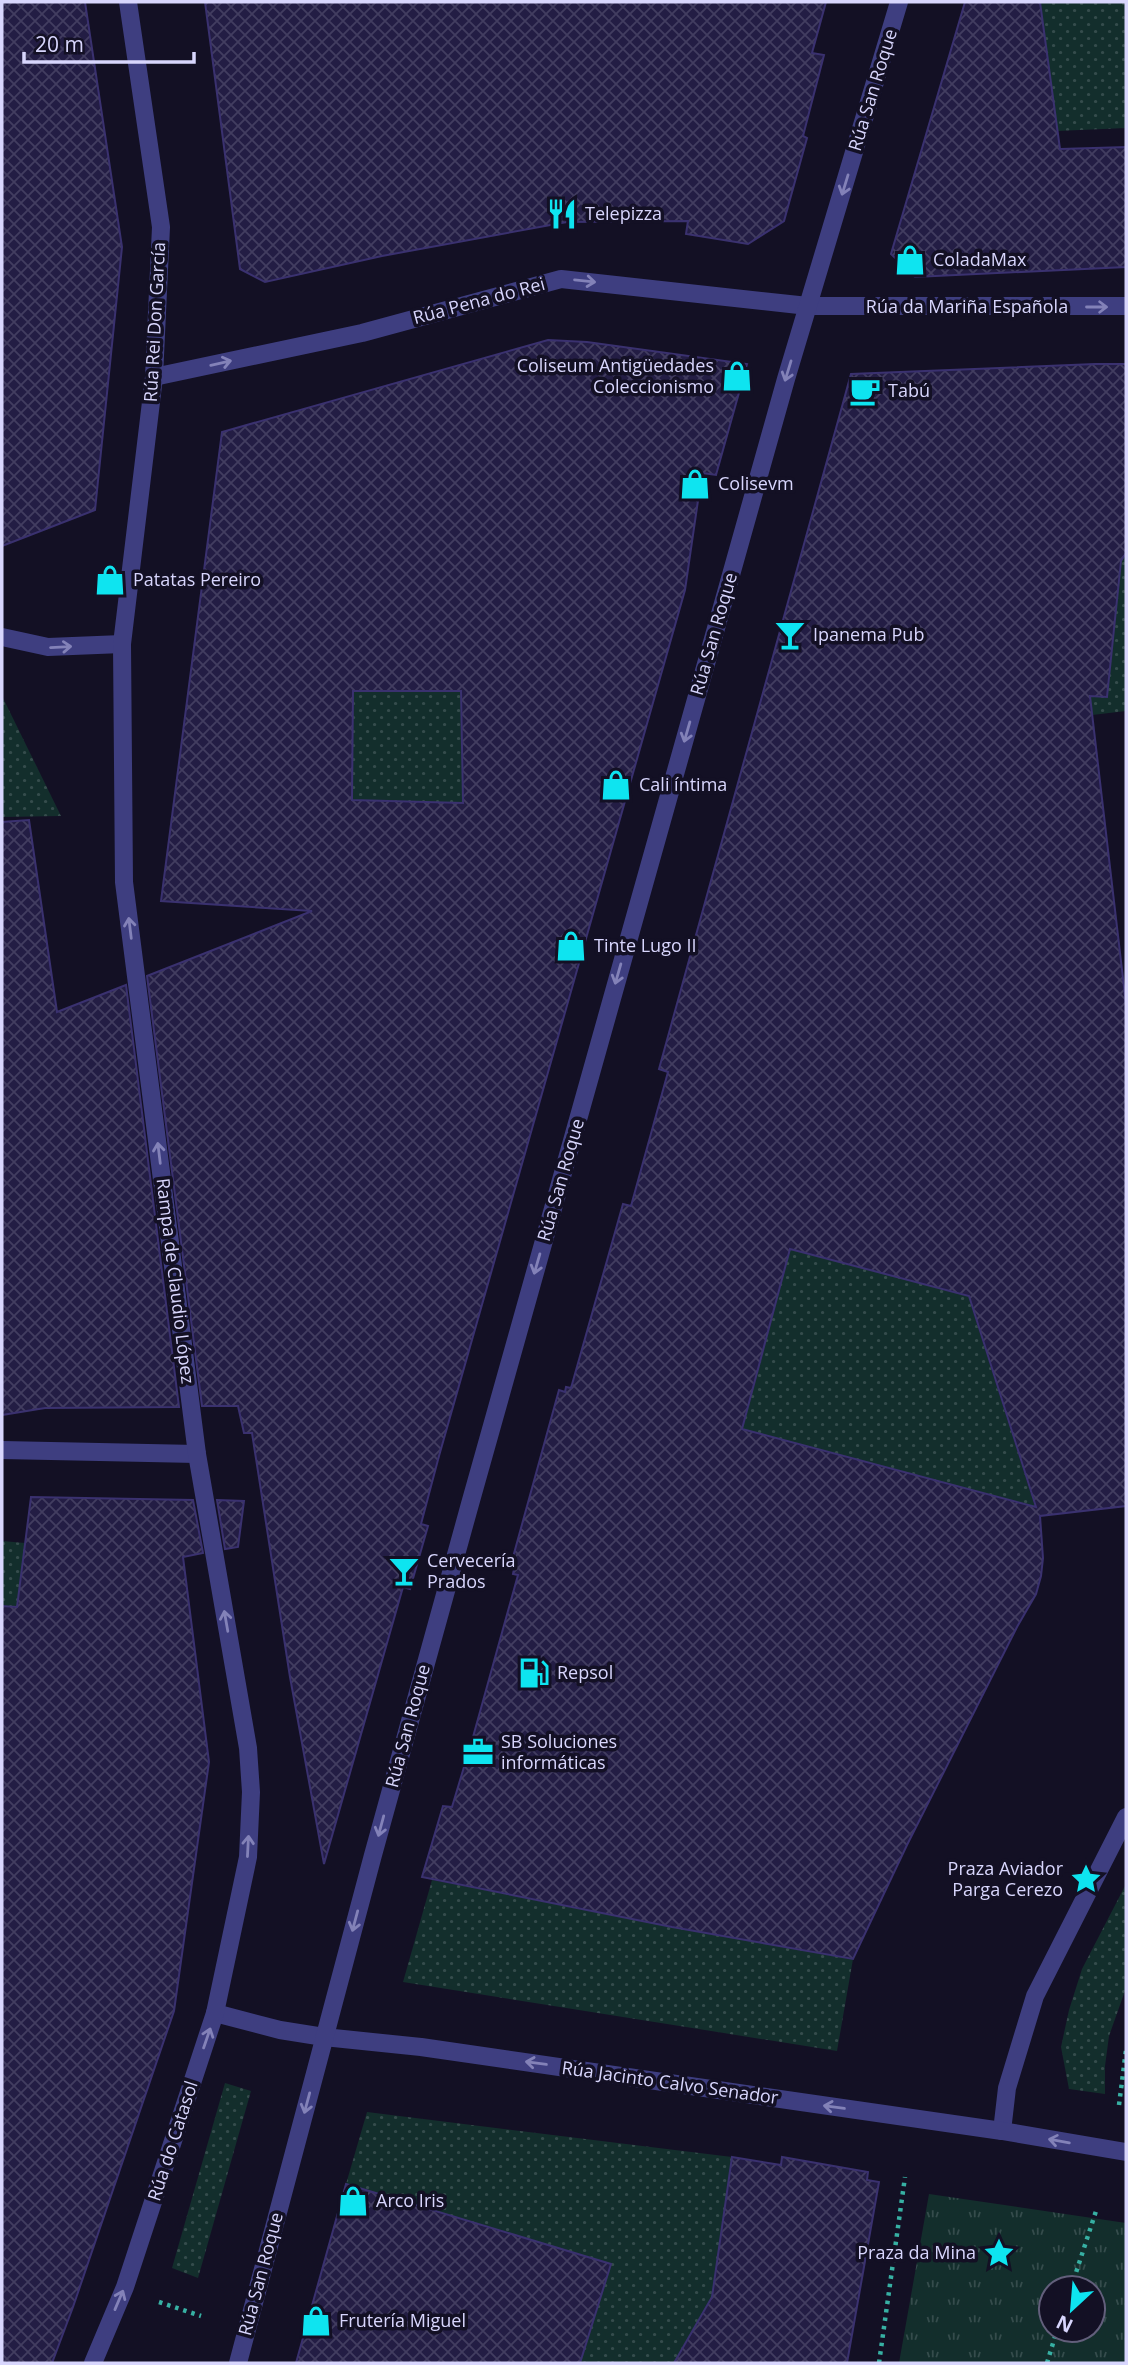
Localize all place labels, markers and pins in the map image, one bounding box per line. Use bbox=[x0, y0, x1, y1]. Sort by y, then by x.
restaurant icon: Telepizza bbox=[545, 197, 579, 231]
place label: Telepizza bbox=[585, 201, 662, 225]
shop icon: ColadaMax bbox=[893, 243, 927, 277]
place label: ColadaMax bbox=[933, 247, 1027, 271]
place label: Coliseum Antigüedades Coleccionismo bbox=[517, 353, 714, 398]
shop icon: Coliseum Antigüedades Coleccionismo bbox=[720, 359, 754, 393]
cafe icon: Tabú bbox=[848, 374, 882, 408]
place label: Tabú bbox=[888, 378, 930, 402]
shop icon: Colisevm bbox=[678, 467, 712, 501]
place label: Colisevm bbox=[718, 471, 794, 495]
shop icon: Patatas Pereiro bbox=[93, 563, 127, 597]
place label: Patatas Pereiro bbox=[133, 567, 261, 591]
bar icon: Ipanema Pub bbox=[773, 618, 807, 652]
place label: Ipanema Pub bbox=[813, 622, 924, 646]
shop icon: Cali íntima bbox=[599, 768, 633, 802]
place label: Cali íntima bbox=[639, 772, 727, 796]
shop icon: Tinte Lugo II bbox=[554, 929, 588, 963]
place label: Tinte Lugo II bbox=[594, 933, 696, 957]
place label: Cervecería Prados bbox=[427, 1548, 516, 1593]
bar icon: Cervecería Prados bbox=[387, 1554, 421, 1588]
fuel station icon: Repsol bbox=[517, 1656, 551, 1690]
place label: Repsol bbox=[557, 1660, 613, 1684]
place label: SB Soluciones informáticas bbox=[501, 1729, 617, 1774]
office icon: SB Soluciones informáticas bbox=[461, 1735, 495, 1769]
place label: Praza Aviador Parga Cerezo bbox=[948, 1856, 1064, 1901]
place icon: Praza Aviador Parga Cerezo bbox=[1069, 1862, 1103, 1896]
shop icon: Arco Iris bbox=[336, 2184, 370, 2218]
place label: Arco Iris bbox=[376, 2188, 444, 2212]
place icon: Praza da Mina bbox=[982, 2236, 1016, 2270]
place label: Praza da Mina bbox=[857, 2240, 976, 2264]
shop icon: Frutería Miguel bbox=[299, 2304, 333, 2338]
place label: Frutería Miguel bbox=[339, 2308, 466, 2332]

